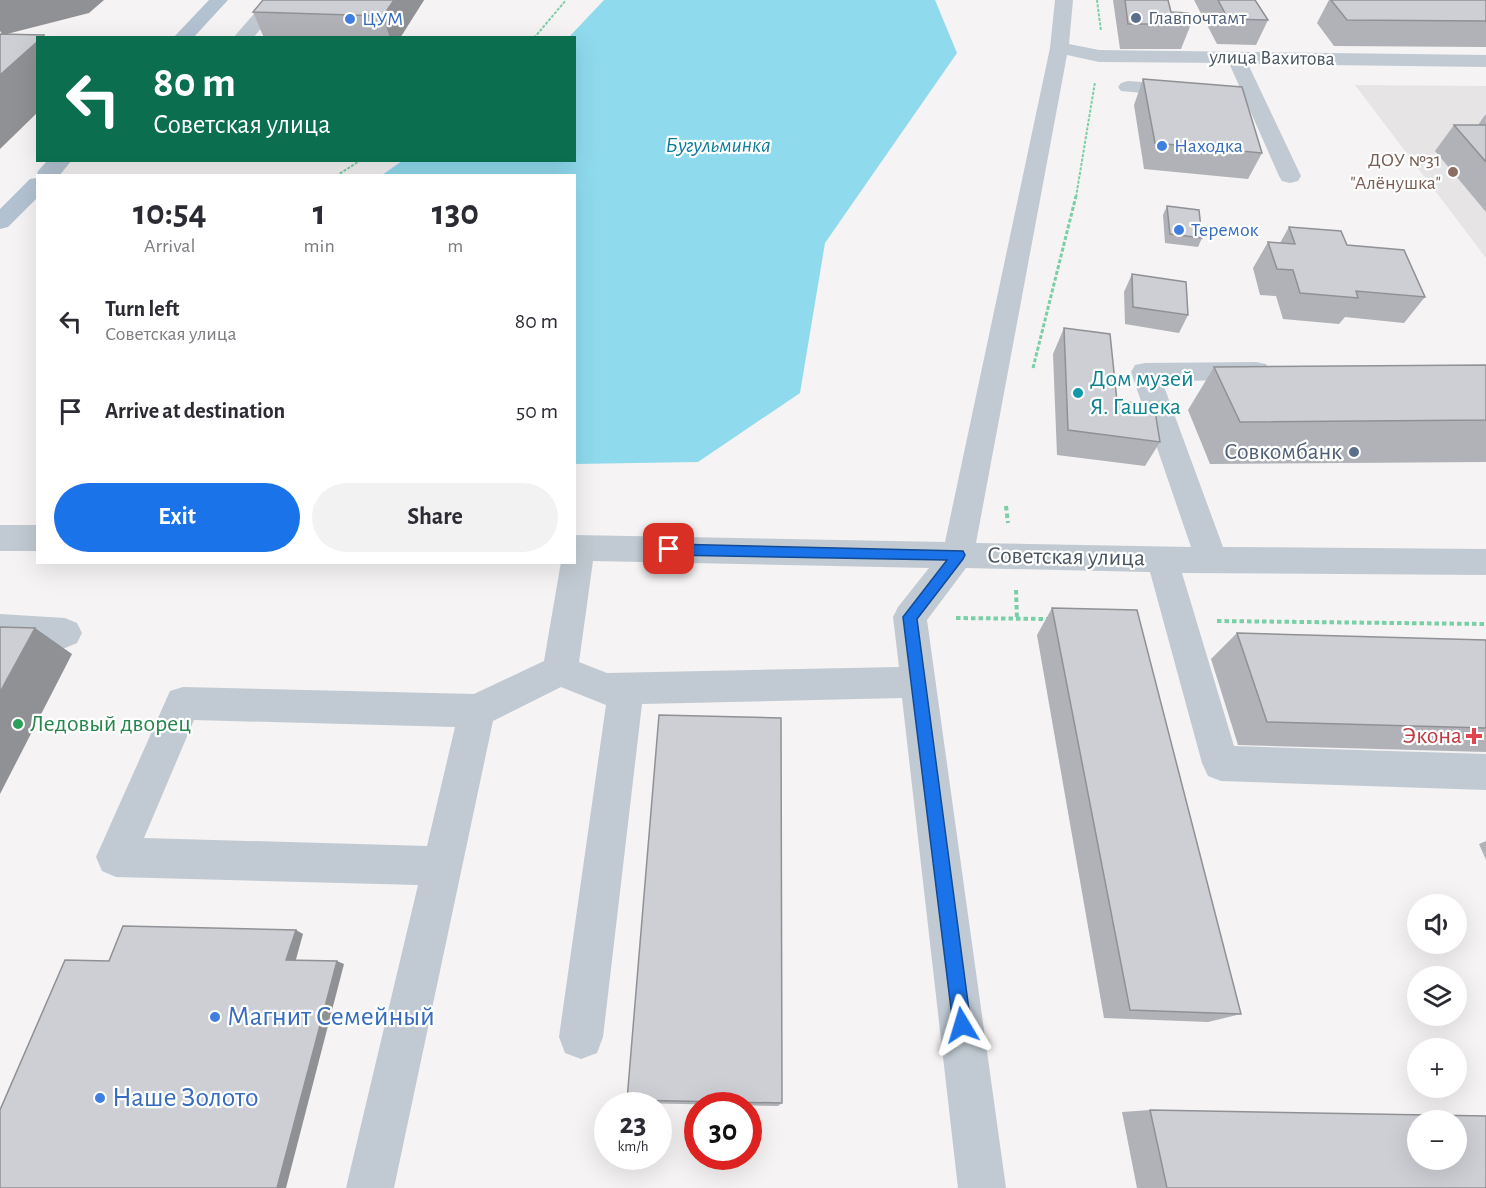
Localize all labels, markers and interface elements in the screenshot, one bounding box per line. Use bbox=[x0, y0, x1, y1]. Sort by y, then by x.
place label: Главпочтамт bbox=[1148, 8, 1247, 28]
place label: ЦУМ bbox=[362, 9, 403, 29]
marker: Главпочтамт bbox=[1129, 11, 1143, 25]
marker: ЦУМ bbox=[343, 12, 357, 26]
street label: улица Вахитова bbox=[1208, 47, 1335, 69]
icon: left bbox=[54, 60, 132, 138]
text: 80 m bbox=[153, 62, 236, 104]
text: Советская улица bbox=[153, 111, 331, 138]
water label: Бугульминка bbox=[665, 134, 771, 156]
place label: Находка bbox=[1174, 136, 1243, 156]
marker: Находка bbox=[1155, 139, 1169, 153]
place label: ДОУ №31 "Алёнушка" bbox=[1350, 150, 1441, 193]
marker: ДОУ №31 "Алёнушка" bbox=[1446, 165, 1460, 179]
text: 10:54 bbox=[133, 195, 207, 231]
text: 1 bbox=[313, 195, 326, 231]
text: 130 bbox=[432, 195, 479, 231]
place label: Теремок bbox=[1191, 220, 1259, 240]
marker: Теремок bbox=[1172, 223, 1186, 237]
text: Arrival bbox=[144, 236, 196, 256]
text: min bbox=[304, 236, 335, 256]
text: m bbox=[447, 236, 463, 256]
text: Turn left bbox=[105, 298, 179, 320]
icon: left bbox=[54, 305, 87, 338]
text: 80 m bbox=[515, 310, 558, 332]
text: Советская улица bbox=[105, 324, 237, 344]
place label: Дом музей Я. Гашека bbox=[1090, 367, 1194, 419]
marker: Дом музей Я. Гашека bbox=[1071, 386, 1085, 400]
icon: arrive bbox=[54, 395, 87, 428]
text: Arrive at destination bbox=[105, 400, 285, 422]
text: 50 m bbox=[516, 400, 558, 422]
place label: Совкомбанк bbox=[1224, 440, 1342, 464]
marker: Совкомбанк bbox=[1347, 445, 1361, 459]
button: Exit bbox=[54, 483, 300, 552]
button: Share bbox=[312, 483, 558, 552]
pin bbox=[643, 523, 694, 574]
icon: arrive bbox=[652, 532, 685, 565]
street label: Советская улица bbox=[987, 544, 1145, 570]
place label: Ледовый дворец bbox=[30, 712, 191, 736]
marker: Ледовый дворец bbox=[11, 717, 25, 731]
place label: Экона bbox=[1402, 724, 1462, 748]
marker: Экона bbox=[1467, 729, 1481, 743]
map controls bbox=[1407, 894, 1467, 1170]
button: sound bbox=[1407, 894, 1467, 954]
button: layers bbox=[1407, 966, 1467, 1026]
position arrow bbox=[930, 993, 994, 1057]
place label: Магнит Семейный bbox=[227, 1003, 435, 1031]
marker: Магнит Семейный bbox=[208, 1010, 222, 1024]
button: + bbox=[1407, 1038, 1467, 1098]
place label: Наше Золото bbox=[112, 1084, 258, 1112]
marker: Наше Золото bbox=[93, 1091, 107, 1105]
speed limit sign: 30 bbox=[684, 1092, 762, 1170]
text: 23 bbox=[619, 1109, 647, 1139]
button: − bbox=[1407, 1110, 1467, 1170]
text: km/h bbox=[618, 1139, 648, 1154]

